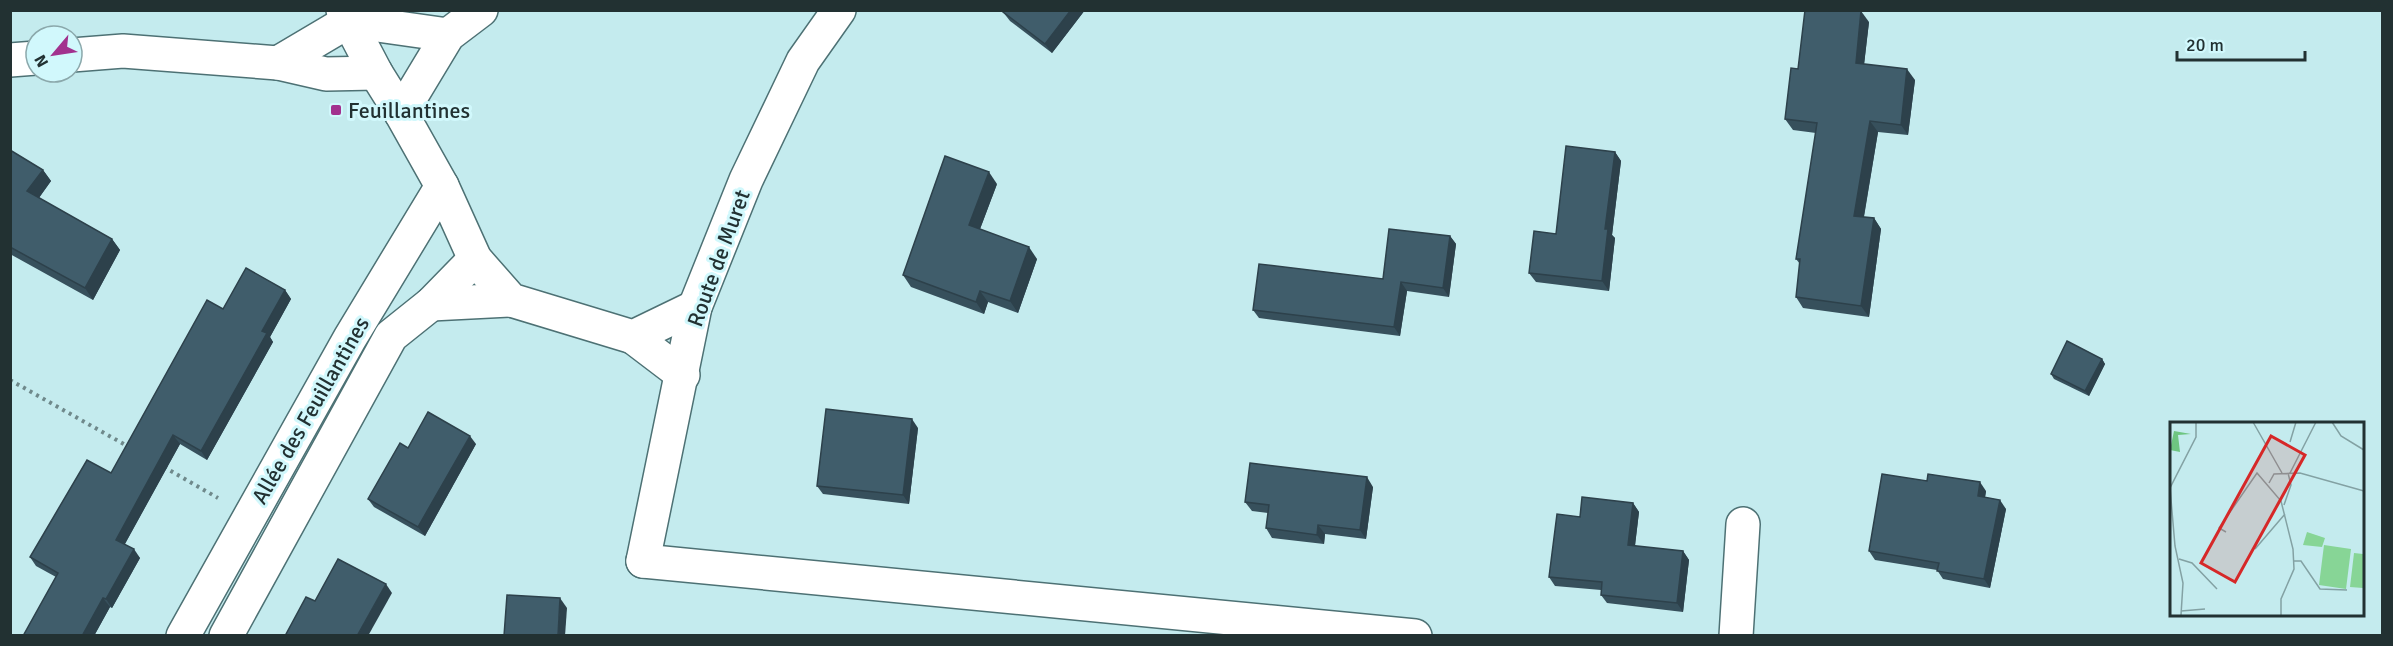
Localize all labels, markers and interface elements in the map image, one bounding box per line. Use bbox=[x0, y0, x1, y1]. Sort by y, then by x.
north arrow bbox=[24, 24, 84, 84]
scale bar bbox=[2177, 24, 2304, 62]
text: 20 m bbox=[2186, 34, 2224, 56]
text: N bbox=[30, 51, 53, 71]
place label: Feuillantines bbox=[348, 97, 470, 124]
marker: Feuillantines bbox=[329, 103, 343, 117]
street label: Route de Muret bbox=[681, 186, 756, 330]
street label: Allée des Feuillantines bbox=[246, 312, 375, 509]
inset map bbox=[2170, 422, 2363, 616]

